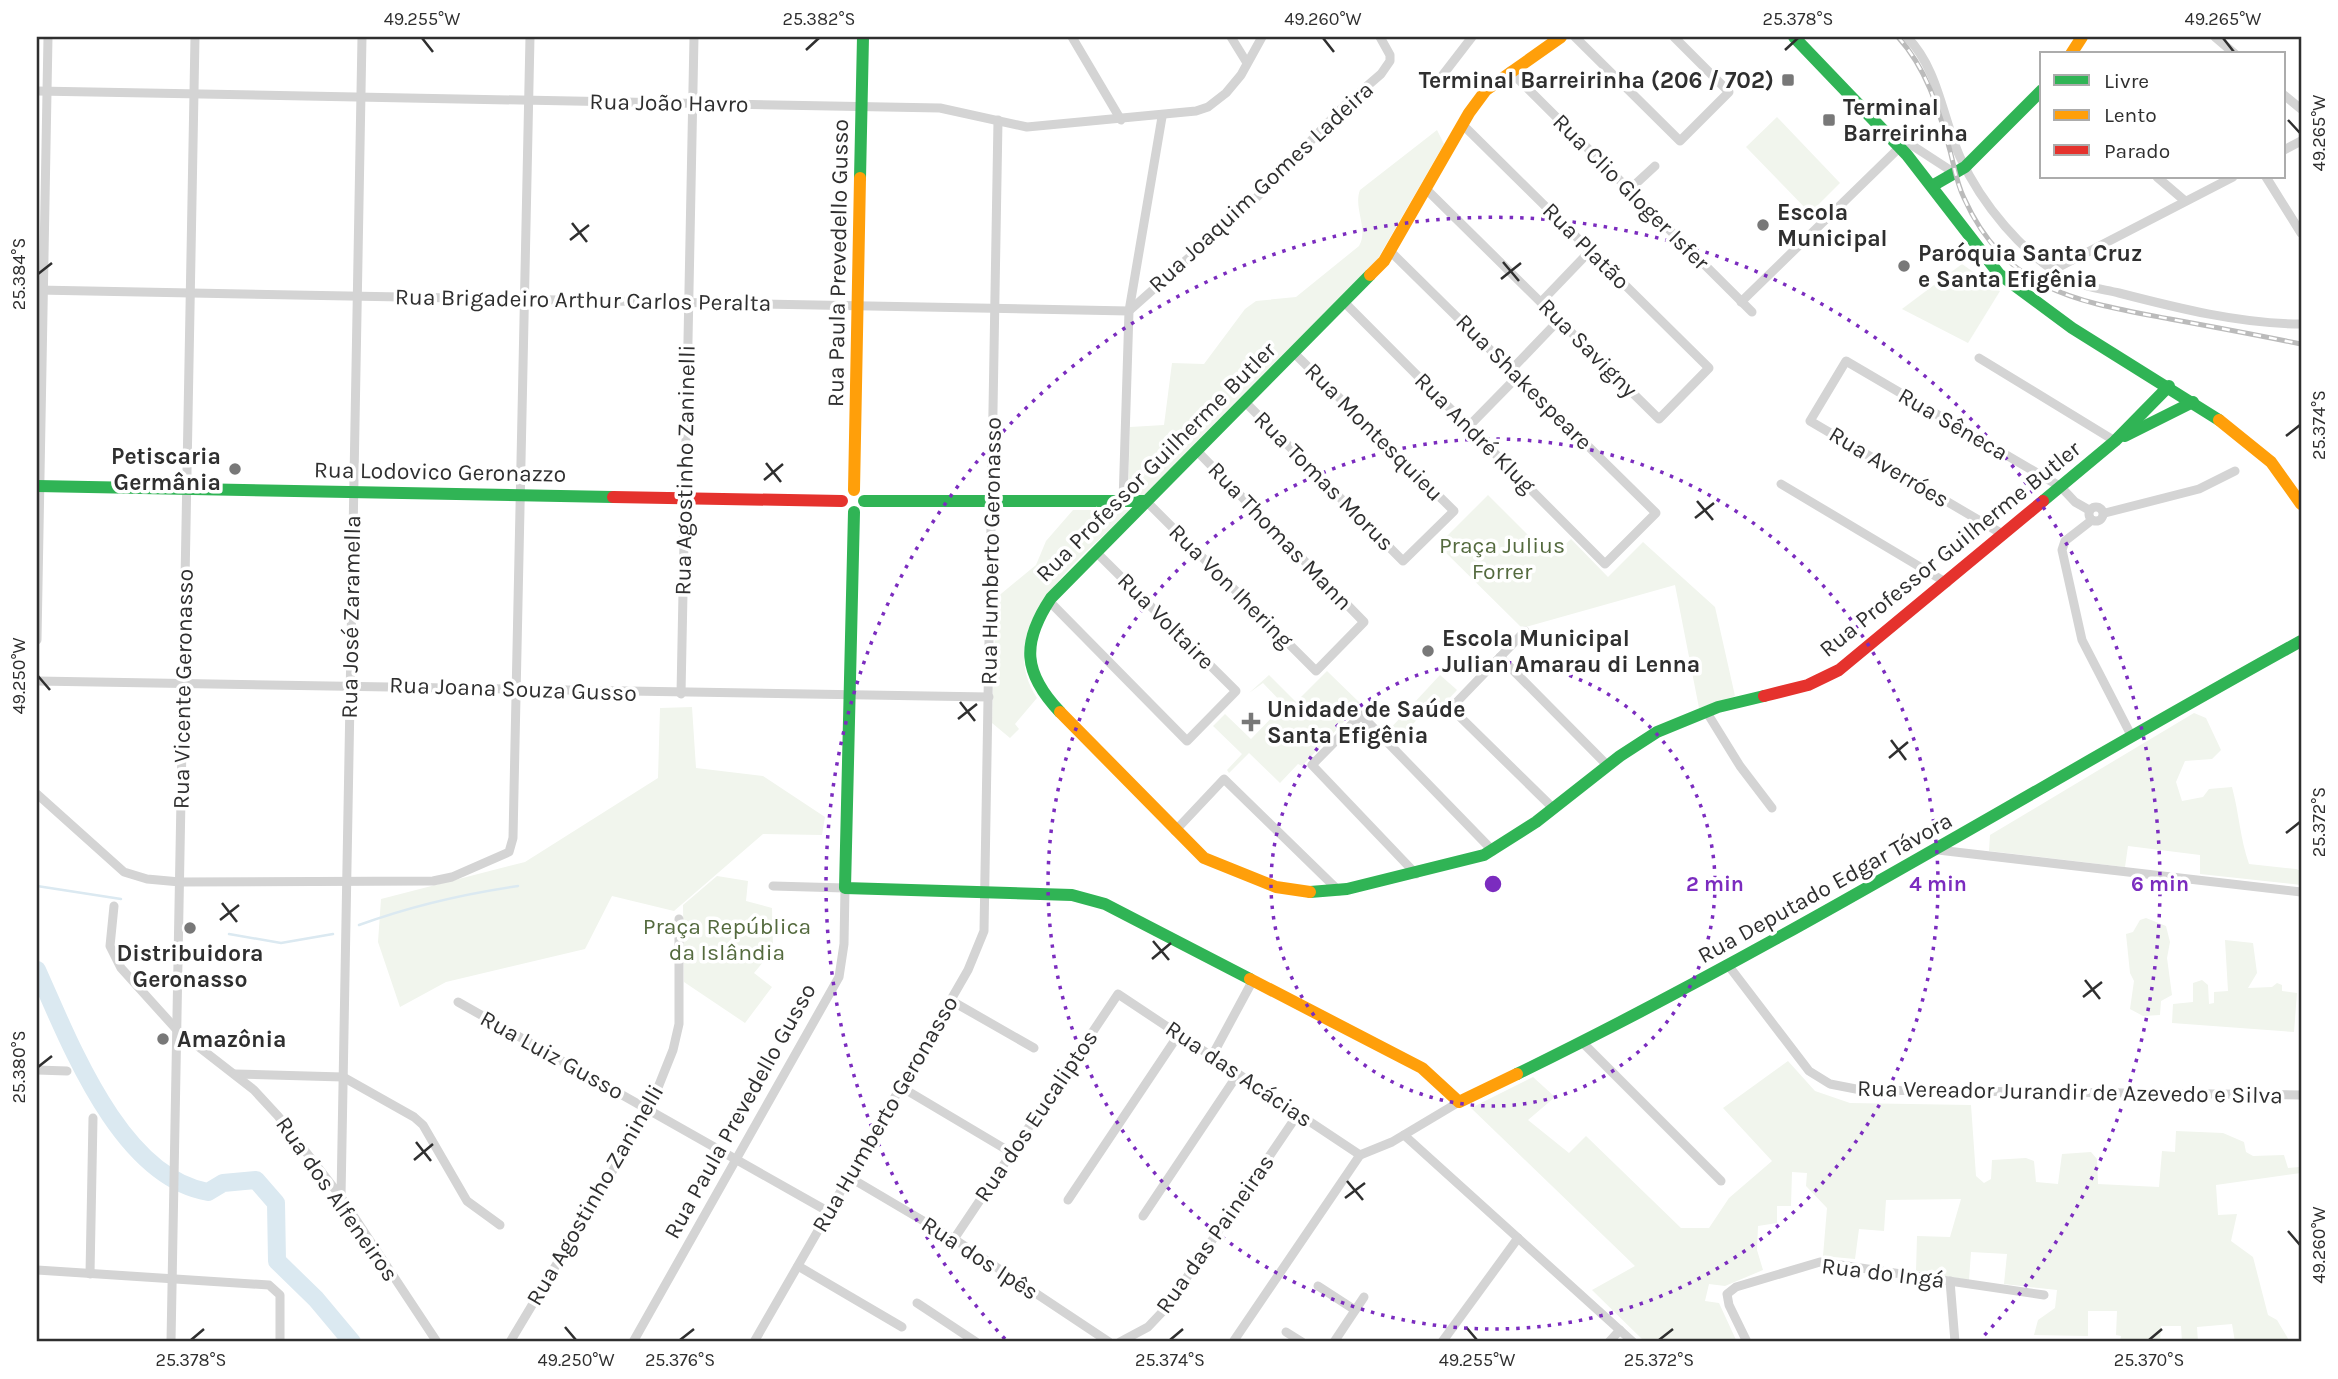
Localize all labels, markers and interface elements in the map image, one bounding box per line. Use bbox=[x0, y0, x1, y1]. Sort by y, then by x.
text: 49.255°W bbox=[384, 8, 460, 30]
text: 25.382°S bbox=[783, 8, 855, 30]
text: 49.260°W bbox=[1284, 8, 1362, 30]
text: 25.378°S bbox=[1763, 8, 1833, 30]
text: 49.265°W bbox=[2185, 8, 2261, 30]
legend bbox=[2040, 52, 2286, 178]
place label: Terminal Barreirinha (206 / 702) bbox=[1419, 67, 1774, 94]
text: Livre bbox=[2104, 69, 2149, 93]
marker: Terminal Barreirinha (206 / 702) bbox=[1780, 72, 1796, 88]
street label: Rua Joaquim Gomes Ladeira bbox=[1143, 76, 1379, 298]
street label: Rua João Havro bbox=[589, 88, 749, 118]
place label: Terminal Barreirinha bbox=[1843, 94, 1968, 147]
text: 49.265°W bbox=[2308, 95, 2330, 171]
text: Lento bbox=[2104, 103, 2157, 127]
street label: Rua Clio Gloger Isfer bbox=[1547, 108, 1715, 276]
marker: Terminal Barreirinha bbox=[1821, 112, 1837, 128]
street label: Rua Paula Prevedello Gusso bbox=[822, 119, 854, 407]
text: Parado bbox=[2104, 139, 2170, 163]
street label: Rua Platão bbox=[1537, 197, 1635, 295]
place label: Escola Municipal bbox=[1777, 199, 1888, 252]
marker: Escola Municipal bbox=[1755, 217, 1771, 233]
text: 25.384°S bbox=[8, 238, 30, 310]
place label: Paróquia Santa Cruz e Santa Efigênia bbox=[1918, 240, 2142, 293]
marker: Paróquia Santa Cruz e Santa Efigênia bbox=[1896, 258, 1912, 274]
street label: Rua Brigadeiro Arthur Carlos Peralta bbox=[395, 283, 771, 317]
street label: Rua Savigny bbox=[1533, 293, 1643, 403]
street label: Rua Shakespeare bbox=[1450, 308, 1598, 456]
street label: Rua Professor Guilherme Butler bbox=[1030, 336, 1282, 588]
street label: Rua Agostinho Zaninelli bbox=[669, 344, 701, 596]
street label: Rua Montesquieu bbox=[1299, 357, 1449, 507]
street label: Rua André Klug bbox=[1409, 367, 1541, 499]
street label: Rua Sêneca bbox=[1893, 382, 2013, 466]
text: 25.374°S bbox=[2308, 390, 2330, 460]
street label: Rua Tomas Morus bbox=[1249, 406, 1399, 556]
street label: Rua Humberto Geronasso bbox=[975, 417, 1007, 685]
street label: Rua Averróes bbox=[1824, 421, 1954, 513]
street label: Rua Professor Guilherme Butler bbox=[1814, 435, 2087, 663]
place label: Petiscaria Germânia bbox=[111, 443, 221, 496]
street label: Rua Lodovico Geronazzo bbox=[314, 456, 566, 488]
street label: Rua Thomas Mann bbox=[1202, 456, 1358, 616]
marker: Petiscaria Germânia bbox=[227, 461, 243, 477]
street label: Rua José Zaramella bbox=[336, 515, 366, 719]
street label: Rua Von Ihering bbox=[1163, 518, 1299, 654]
park label: Praça Julius Forrer bbox=[1439, 532, 1565, 585]
street label: Rua Voltaire bbox=[1112, 567, 1220, 675]
street label: Rua Vicente Geronasso bbox=[167, 569, 199, 809]
place label: Escola Municipal Julian Amarau di Lenna bbox=[1442, 625, 1700, 678]
text: 49.250°W bbox=[8, 637, 30, 715]
marker: Escola Municipal Julian Amarau di Lenna bbox=[1420, 643, 1436, 659]
street label: Rua Joana Souza Gusso bbox=[389, 671, 637, 707]
place label: Unidade de Saúde Santa Efigênia bbox=[1267, 696, 1465, 749]
marker: Unidade de Saúde Santa Efigênia bbox=[1241, 712, 1261, 732]
text: 25.372°S bbox=[2308, 787, 2330, 857]
street label: Rua Deputado Edgar Távora bbox=[1693, 807, 1957, 969]
centre of rings bbox=[1481, 872, 1505, 896]
text: 2 min bbox=[1686, 872, 1744, 896]
text: 4 min bbox=[1909, 872, 1967, 896]
text: 6 min bbox=[2131, 872, 2189, 896]
park label: Praça República da Islândia bbox=[643, 913, 811, 966]
marker: Distribuidora Geronasso bbox=[182, 920, 198, 936]
place label: Distribuidora Geronasso bbox=[117, 940, 263, 993]
street label: Rua Paula Prevedello Gusso bbox=[658, 978, 822, 1244]
street label: Rua Humberto Geronasso bbox=[806, 991, 964, 1237]
street label: Rua Luiz Gusso bbox=[476, 1005, 628, 1105]
street label: Rua das Acácias bbox=[1160, 1015, 1318, 1133]
street label: Rua dos Eucaliptos bbox=[969, 1025, 1103, 1207]
place label: Amazônia bbox=[177, 1026, 286, 1053]
text: 25.380°S bbox=[8, 1030, 30, 1104]
marker: Amazônia bbox=[155, 1031, 171, 1047]
street label: Rua Vereador Jurandir de Azevedo e Silva bbox=[1857, 1075, 2283, 1109]
street label: Rua Agostinho Zaninelli bbox=[521, 1080, 669, 1310]
street label: Rua dos Alfeneiros bbox=[270, 1111, 404, 1287]
street label: Rua das Paineiras bbox=[1150, 1149, 1280, 1319]
text: 49.260°W bbox=[2308, 1206, 2330, 1284]
street label: Rua dos Ipês bbox=[917, 1210, 1043, 1306]
street label: Rua do Ingá bbox=[1820, 1252, 1946, 1294]
text: 25.378°S bbox=[156, 1349, 226, 1371]
text: 49.250°W bbox=[537, 1349, 615, 1371]
text: 25.376°S bbox=[645, 1349, 715, 1371]
text: 25.374°S bbox=[1135, 1349, 1205, 1371]
text: 49.255°W bbox=[1439, 1349, 1515, 1371]
text: 25.372°S bbox=[1624, 1349, 1694, 1371]
text: 25.370°S bbox=[2114, 1349, 2184, 1371]

